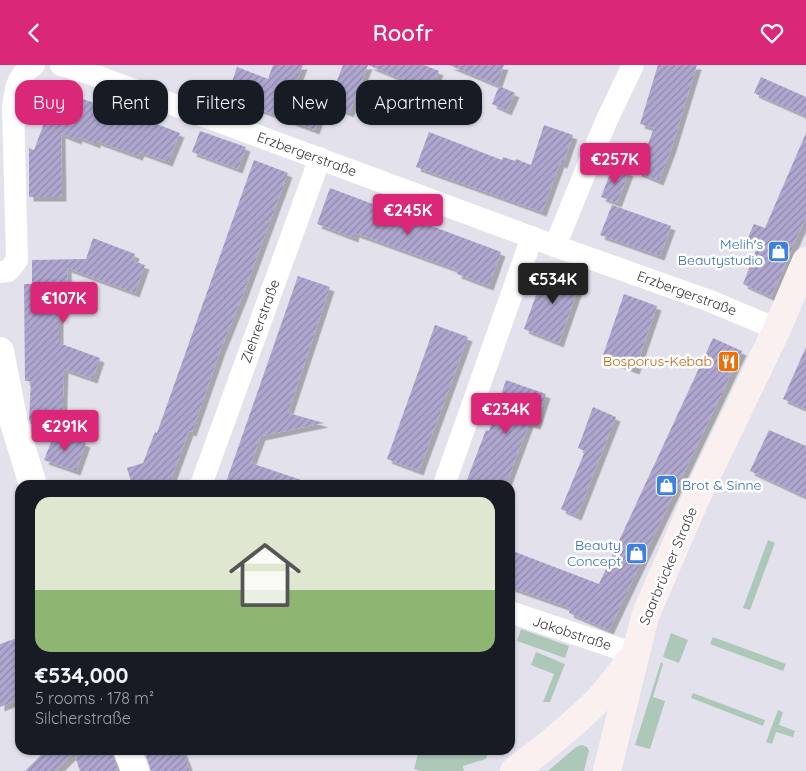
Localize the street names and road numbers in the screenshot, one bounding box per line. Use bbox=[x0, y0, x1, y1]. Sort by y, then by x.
street label: Erzbergerstraße bbox=[255, 128, 359, 180]
street label: Erzbergerstraße bbox=[635, 267, 739, 319]
street label: Ziehrerstraße bbox=[237, 277, 283, 365]
street label: Saarbrücker Straße bbox=[635, 504, 701, 628]
street label: Jakobstraße bbox=[530, 612, 614, 654]

